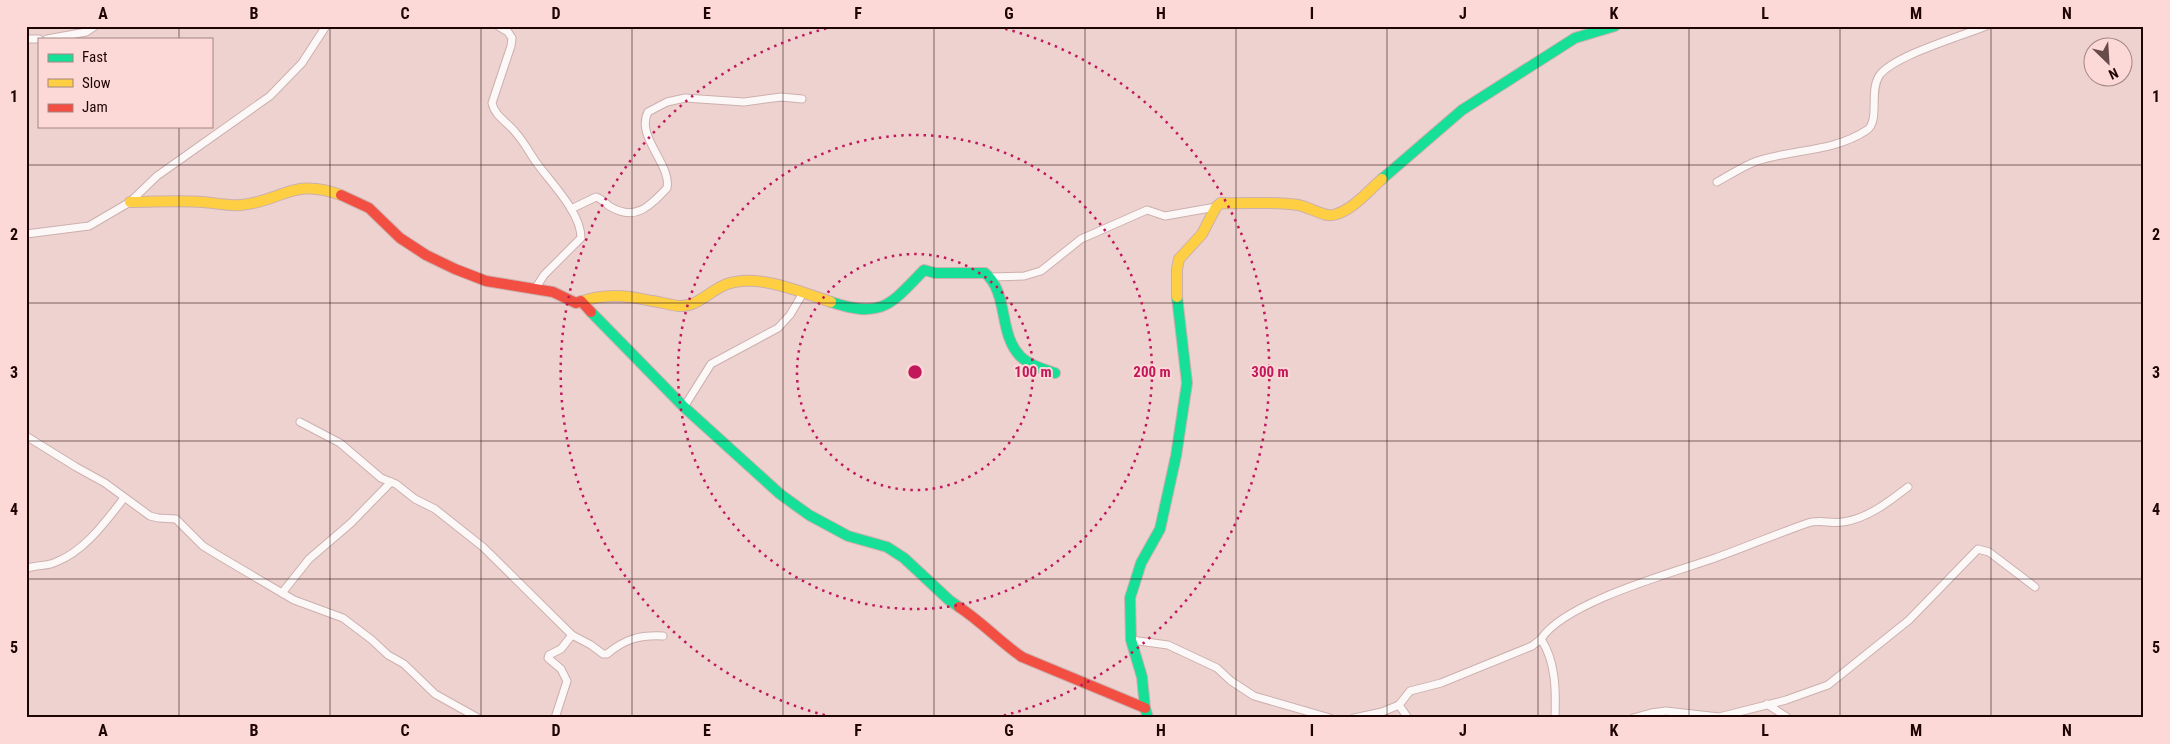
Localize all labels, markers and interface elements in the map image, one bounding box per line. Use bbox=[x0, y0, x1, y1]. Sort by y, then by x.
text: A bbox=[98, 4, 108, 23]
text: B bbox=[250, 4, 259, 23]
text: C bbox=[400, 4, 410, 23]
text: D bbox=[551, 4, 561, 23]
text: E bbox=[703, 4, 711, 23]
text: F bbox=[854, 4, 862, 23]
text: G bbox=[1004, 4, 1014, 23]
text: H bbox=[1156, 4, 1166, 23]
text: I bbox=[1310, 4, 1314, 23]
text: J bbox=[1459, 4, 1467, 23]
text: K bbox=[1610, 4, 1619, 23]
text: L bbox=[1761, 4, 1769, 23]
text: M bbox=[1910, 4, 1922, 23]
text: N bbox=[2062, 4, 2072, 23]
legend bbox=[38, 38, 212, 128]
north arrow bbox=[2082, 38, 2132, 88]
text: Fast bbox=[82, 48, 107, 66]
text: N bbox=[2106, 65, 2121, 83]
text: Slow bbox=[82, 74, 111, 92]
text: 1 bbox=[10, 87, 18, 106]
text: 1 bbox=[2152, 87, 2160, 106]
text: Jam bbox=[82, 98, 108, 116]
text: 2 bbox=[10, 225, 18, 244]
text: 2 bbox=[2152, 225, 2160, 244]
text: 3 bbox=[10, 363, 18, 382]
centre of rings bbox=[906, 363, 924, 381]
text: 100 m bbox=[1014, 363, 1052, 381]
text: 200 m bbox=[1133, 363, 1171, 381]
text: 300 m bbox=[1251, 363, 1289, 381]
text: 3 bbox=[2152, 363, 2160, 382]
text: 4 bbox=[10, 500, 18, 519]
text: 4 bbox=[2152, 500, 2160, 519]
text: 5 bbox=[10, 638, 18, 657]
text: 5 bbox=[2152, 638, 2160, 657]
text: A bbox=[98, 721, 108, 740]
text: B bbox=[250, 721, 259, 740]
text: C bbox=[400, 721, 410, 740]
text: D bbox=[551, 721, 561, 740]
text: E bbox=[703, 721, 711, 740]
text: F bbox=[854, 721, 862, 740]
text: G bbox=[1004, 721, 1014, 740]
text: H bbox=[1156, 721, 1166, 740]
text: I bbox=[1310, 721, 1314, 740]
text: J bbox=[1459, 721, 1467, 740]
text: K bbox=[1610, 721, 1619, 740]
text: L bbox=[1761, 721, 1769, 740]
text: M bbox=[1910, 721, 1922, 740]
text: N bbox=[2062, 721, 2072, 740]

